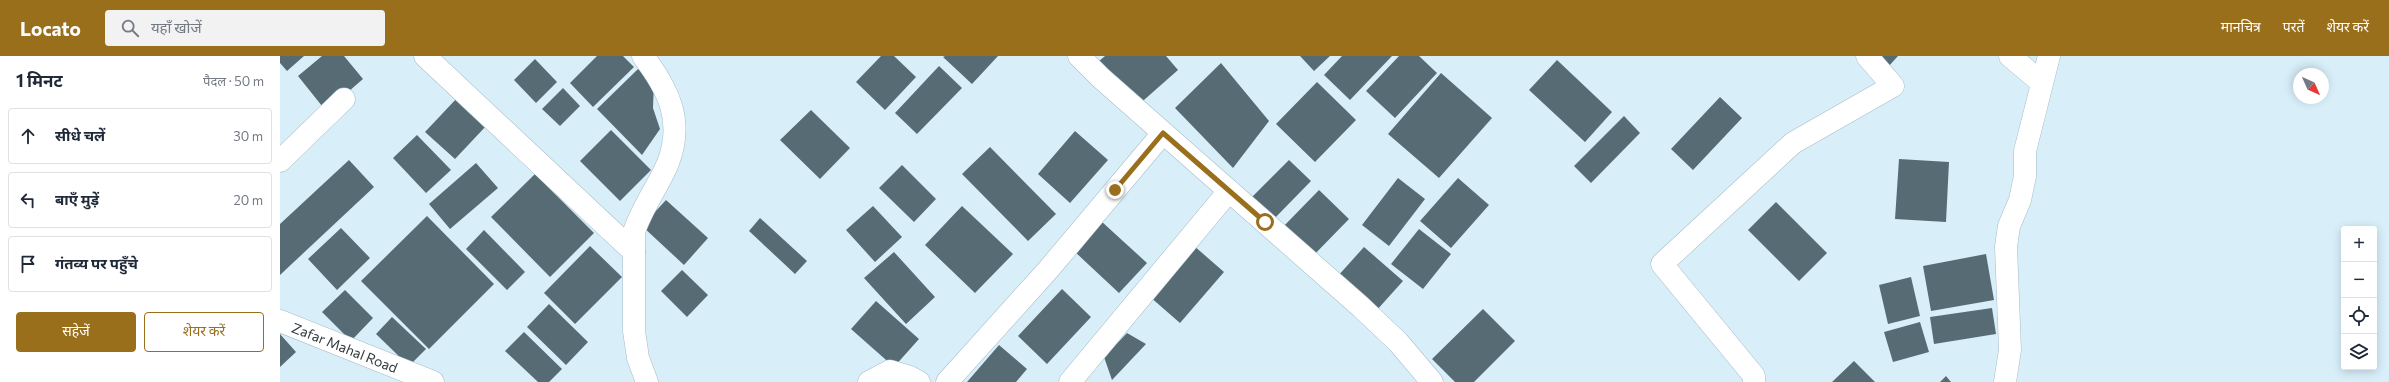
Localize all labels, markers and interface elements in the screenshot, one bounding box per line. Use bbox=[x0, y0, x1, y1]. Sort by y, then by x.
search box bbox=[105, 10, 385, 46]
text: Locato bbox=[20, 17, 81, 40]
icon: search bbox=[119, 17, 141, 39]
text: यहाँ खोजें bbox=[151, 18, 202, 36]
text: मानचित्र bbox=[2221, 18, 2261, 35]
text: परतें bbox=[2283, 18, 2304, 35]
text: शेयर करें bbox=[2326, 18, 2369, 35]
north arrow bbox=[2293, 68, 2329, 104]
text: 1 मिनट bbox=[16, 70, 63, 91]
text: पैदल · 50 m bbox=[203, 73, 264, 89]
icon: ahead bbox=[17, 125, 39, 147]
text: सीधे चलें bbox=[55, 126, 105, 144]
text: 30 m bbox=[233, 128, 263, 144]
route end bbox=[1106, 181, 1124, 199]
icon: left bbox=[17, 189, 39, 211]
text: बाएँ मुड़ें bbox=[55, 190, 99, 208]
text: 20 m bbox=[234, 192, 263, 208]
route start bbox=[1256, 213, 1274, 231]
map controls bbox=[2341, 226, 2377, 370]
button: + bbox=[2341, 226, 2377, 262]
icon: arrive bbox=[17, 253, 39, 275]
text: गंतव्य पर पहुँचे bbox=[55, 254, 138, 272]
button: − bbox=[2341, 262, 2377, 298]
button: locate bbox=[2341, 298, 2377, 334]
button: सहेजें bbox=[16, 312, 136, 352]
button: शेयर करें bbox=[144, 312, 264, 352]
street label: Zafar Mahal Road bbox=[290, 318, 400, 376]
button: layers bbox=[2341, 334, 2377, 370]

